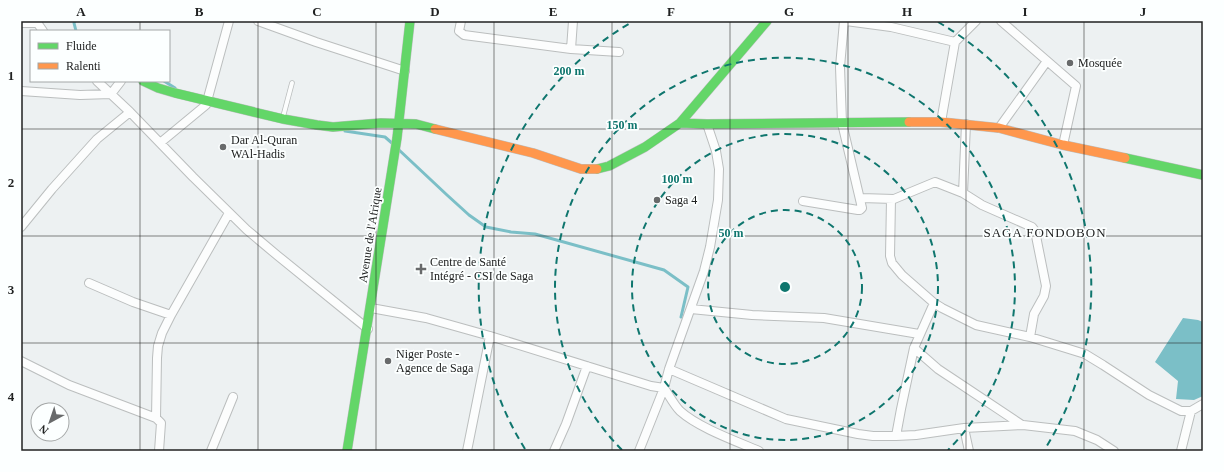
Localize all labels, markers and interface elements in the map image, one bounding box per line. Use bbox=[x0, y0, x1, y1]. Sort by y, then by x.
text: A bbox=[76, 4, 86, 19]
text: B bbox=[195, 4, 204, 19]
text: C bbox=[312, 4, 322, 19]
text: D bbox=[430, 4, 440, 19]
text: E bbox=[549, 4, 557, 19]
text: F bbox=[667, 4, 675, 19]
text: G bbox=[784, 4, 794, 19]
text: H bbox=[902, 4, 912, 19]
text: I bbox=[1022, 4, 1028, 19]
text: J bbox=[1140, 4, 1147, 19]
legend bbox=[30, 30, 170, 82]
text: Fluide bbox=[66, 39, 97, 53]
place label: Mosquée bbox=[1078, 56, 1122, 70]
marker: Mosquée bbox=[1065, 58, 1075, 68]
text: Ralenti bbox=[66, 59, 101, 73]
text: 200 m bbox=[554, 64, 585, 78]
text: 1 bbox=[8, 68, 14, 83]
text: 150 m bbox=[607, 118, 638, 132]
place label: Dar Al-Quran WAl-Hadis bbox=[231, 133, 297, 161]
marker: Dar Al-Quran WAl-Hadis bbox=[218, 142, 228, 152]
text: 100 m bbox=[662, 172, 693, 186]
text: 2 bbox=[8, 175, 14, 190]
street label: Avenue de l'Afrique bbox=[356, 186, 384, 284]
place label: Saga 4 bbox=[665, 193, 697, 207]
marker: Saga 4 bbox=[652, 195, 662, 205]
district label: SAGA FONDOBON bbox=[983, 225, 1107, 240]
text: 50 m bbox=[719, 226, 744, 240]
place label: Centre de Santé Intégré - CSI de Saga bbox=[430, 255, 534, 283]
marker: Centre de Santé Intégré - CSI de Saga bbox=[415, 263, 427, 275]
centre of rings bbox=[778, 280, 792, 294]
text: 3 bbox=[8, 282, 15, 297]
place label: Niger Poste - Agence de Saga bbox=[396, 347, 474, 375]
marker: Niger Poste - Agence de Saga bbox=[383, 356, 393, 366]
text: 4 bbox=[8, 389, 15, 404]
north arrow bbox=[30, 402, 70, 442]
text: N bbox=[37, 422, 50, 437]

